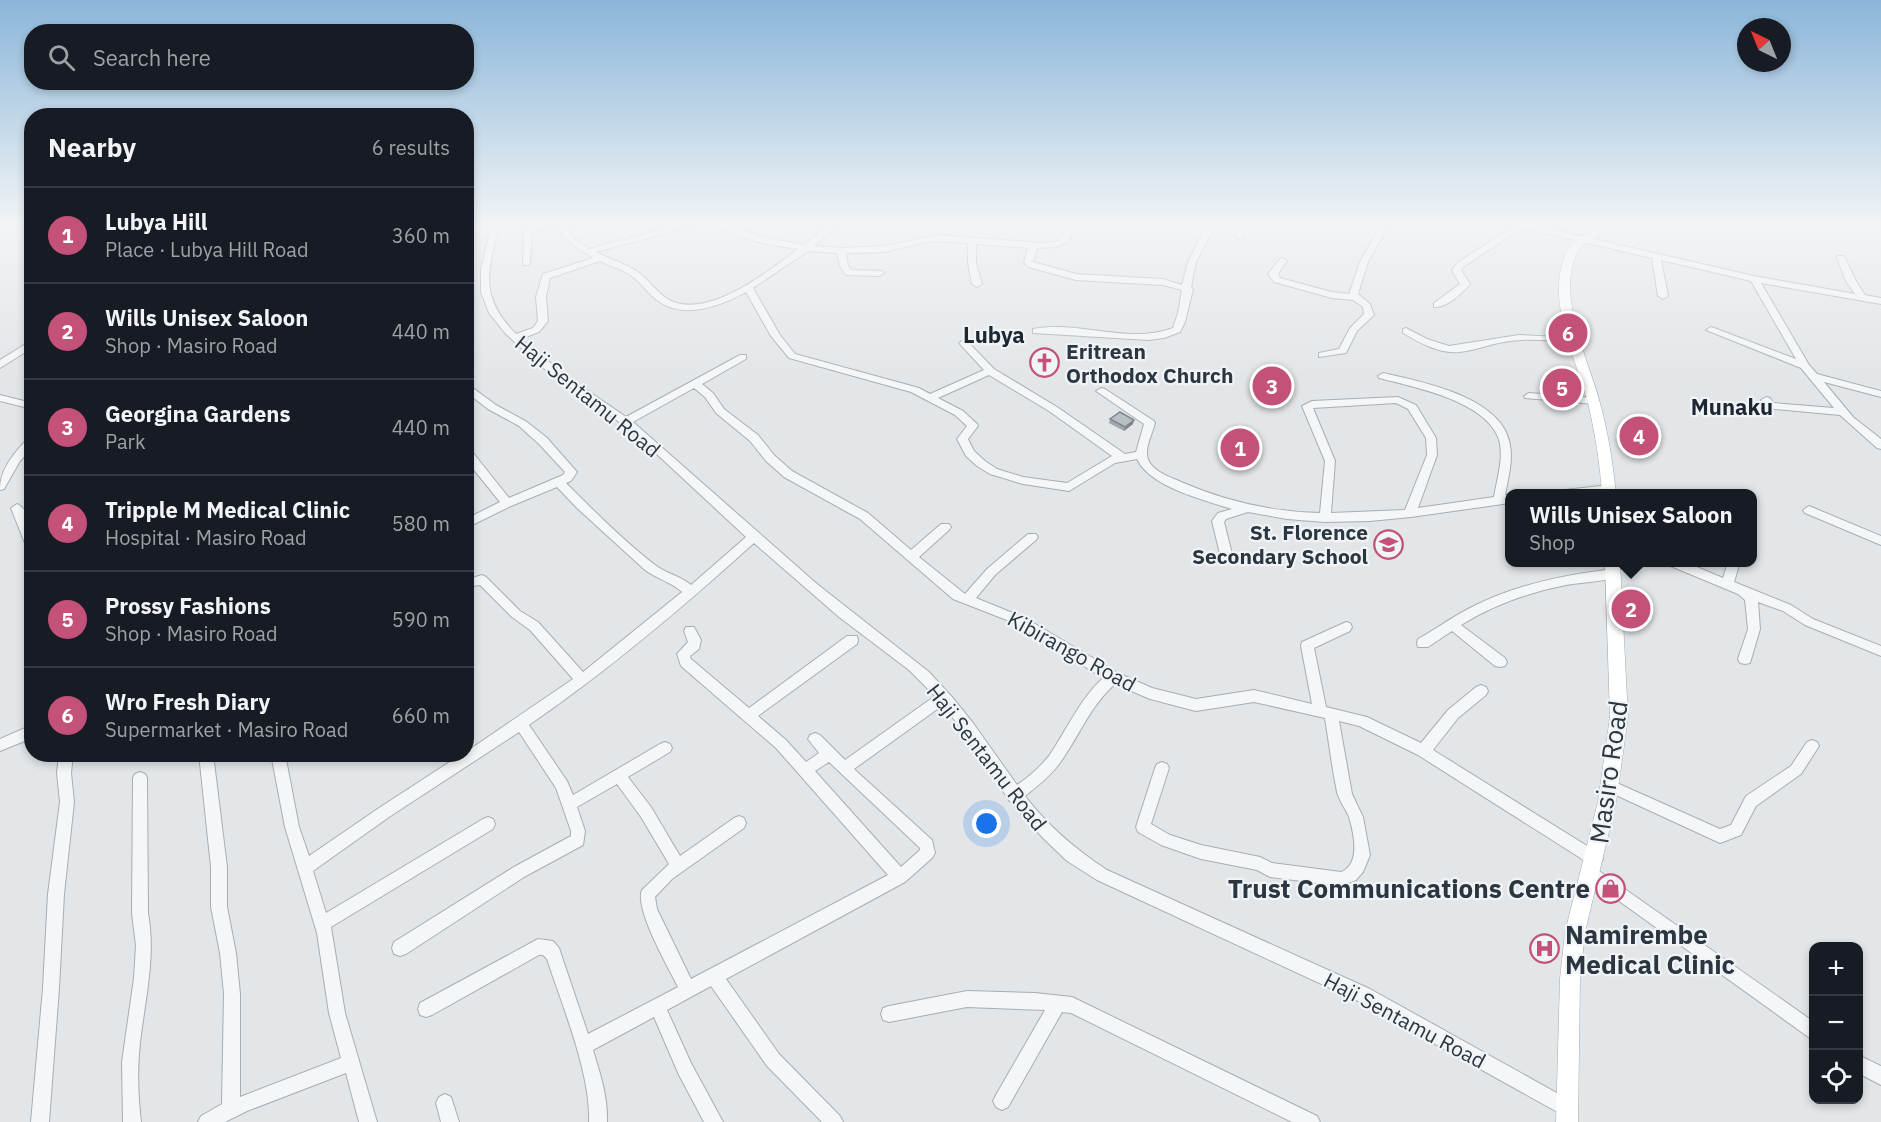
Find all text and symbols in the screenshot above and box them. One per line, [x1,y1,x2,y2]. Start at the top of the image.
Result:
north arrow [1737,18,1791,72]
search box [24,24,474,90]
icon: search [45,41,78,74]
text: Search here [93,43,211,72]
text: Nearby [48,130,136,164]
text: 6 results [372,134,450,161]
text: Lubya Hill [105,207,207,236]
text: 1 [62,222,74,249]
text: 360 m [392,222,450,249]
text: Place · Lubya Hill Road [105,236,309,263]
text: Wills Unisex Saloon [105,303,308,332]
pin: 6 [1548,310,1588,356]
text: 2 [62,318,74,345]
text: 440 m [392,318,450,345]
district label: Lubya [963,320,1025,349]
street label: Haji Sentamu Road [510,329,666,463]
text: Shop · Masiro Road [105,332,278,359]
place label: Eritrean Orthodox Church [1066,337,1233,389]
church icon: Eritrean Orthodox Church [1029,347,1061,379]
pin: 3 [1252,364,1292,408]
pin: 5 [1542,366,1582,410]
district label: Munaku [1691,392,1773,421]
text: Georgina Gardens [105,399,291,428]
text: 3 [62,414,74,441]
text: 440 m [392,414,450,441]
pin: 4 [1620,414,1658,458]
pin: 1 [1220,426,1260,470]
text: Park [105,428,145,455]
popup [1505,489,1757,567]
text: Tripple M Medical Clinic [105,495,350,524]
text: Wills Unisex Saloon [1529,500,1733,529]
text: 4 [62,510,74,537]
text: 580 m [392,510,450,537]
place label: St. Florence Secondary School [1192,518,1368,570]
text: Hospital · Masiro Road [105,524,307,551]
school or university icon: St. Florence Secondary School [1373,528,1405,560]
text: Shop [1529,529,1575,556]
pin: 2 [1612,586,1650,632]
text: Prossy Fashions [105,591,271,620]
street label: Kibirango Road [1003,604,1141,698]
text: 5 [62,606,74,633]
text: 590 m [392,606,450,633]
text: Shop · Masiro Road [105,620,278,647]
street label: Haji Sentamu Road [921,678,1053,836]
text: Wro Fresh Diary [105,687,270,716]
street label: Masiro Road [1581,698,1635,846]
text: 6 [62,702,74,729]
text: 660 m [392,702,450,729]
text: Supermarket · Masiro Road [105,716,348,743]
your location [972,809,1001,838]
place label: Trust Communications Centre [1228,871,1590,905]
shop icon: Trust Communications Centre [1595,872,1627,904]
place label: Namirembe Medical Clinic [1565,917,1735,981]
hospital icon: Namirembe Medical Clinic [1528,933,1560,965]
map controls [1809,942,1863,1104]
button: + [1809,942,1863,996]
street label: Haji Sentamu Road [1319,966,1491,1074]
button: − [1809,996,1863,1050]
button: locate [1809,1050,1863,1104]

